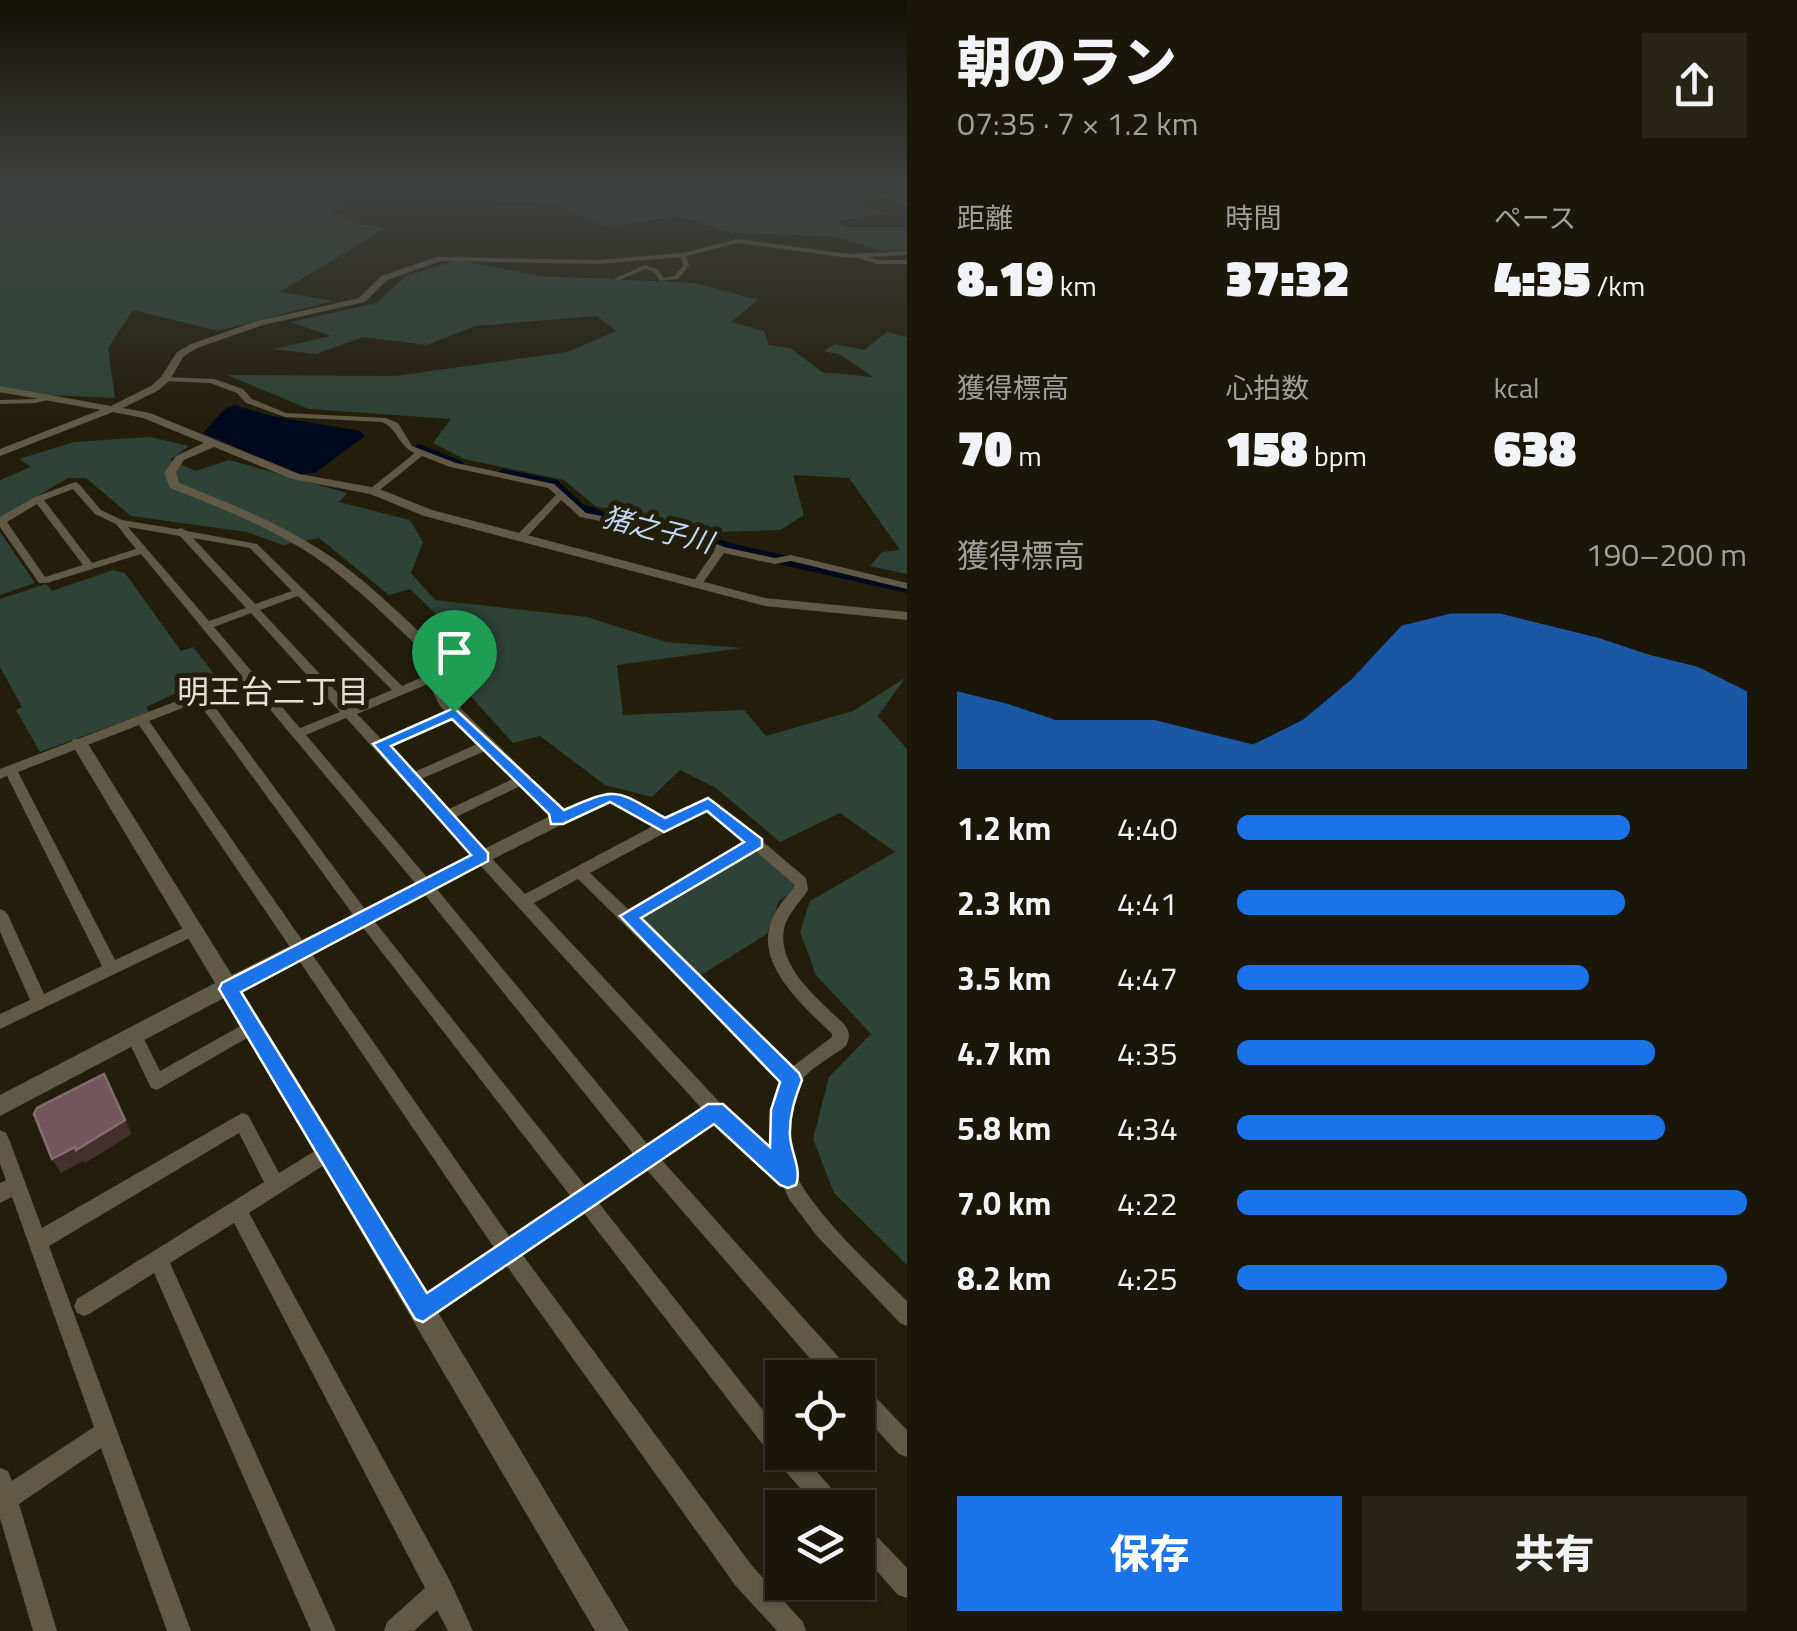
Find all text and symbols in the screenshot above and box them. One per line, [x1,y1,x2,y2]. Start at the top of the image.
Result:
text: 朝のラン [957,20,1177,103]
button: share [1642,33,1747,138]
text: 07:35 · 7 × 1.2 km [957,99,1198,147]
text: 距離 [957,196,1013,239]
text: 時間 [1225,196,1281,239]
text: ペース [1494,196,1576,239]
text: 8.19 [957,239,1054,315]
text: 37:32 [1225,239,1350,315]
text: 4:35 [1494,239,1591,315]
text: km [1054,264,1097,307]
text: /km [1591,264,1645,307]
text: 獲得標高 [957,366,1069,409]
text: 心拍数 [1225,366,1309,409]
text: kcal [1494,366,1539,409]
text: 70 [957,409,1012,485]
text: 158 [1225,409,1308,485]
text: 638 [1494,409,1576,485]
text: m [1012,434,1042,477]
text: bpm [1308,434,1367,477]
water label: 猪之子川 [598,495,720,564]
text: 190–200 m [1585,530,1747,578]
text: 獲得標高 [957,531,1085,579]
pin [412,610,497,713]
icon: arrive [427,625,482,680]
district label: 明王台二丁目 [177,667,369,715]
text: 1.2 km [957,804,1051,852]
text: 4:40 [1117,804,1178,852]
text: 2.3 km [957,879,1051,927]
text: 4:41 [1117,879,1178,927]
text: 3.5 km [957,954,1051,1002]
text: 4:47 [1117,954,1178,1002]
text: 4.7 km [957,1029,1051,1077]
text: 4:35 [1117,1029,1178,1077]
text: 5.8 km [957,1104,1051,1152]
text: 4:34 [1117,1104,1178,1152]
text: 7.0 km [957,1179,1051,1227]
text: 4:22 [1117,1179,1178,1227]
text: 8.2 km [957,1254,1051,1302]
text: 4:25 [1117,1254,1178,1302]
map controls [765,1360,875,1600]
button: locate [765,1360,875,1470]
button: layers [765,1490,875,1600]
button: 保存 [957,1496,1342,1611]
button: 共有 [1362,1496,1747,1611]

